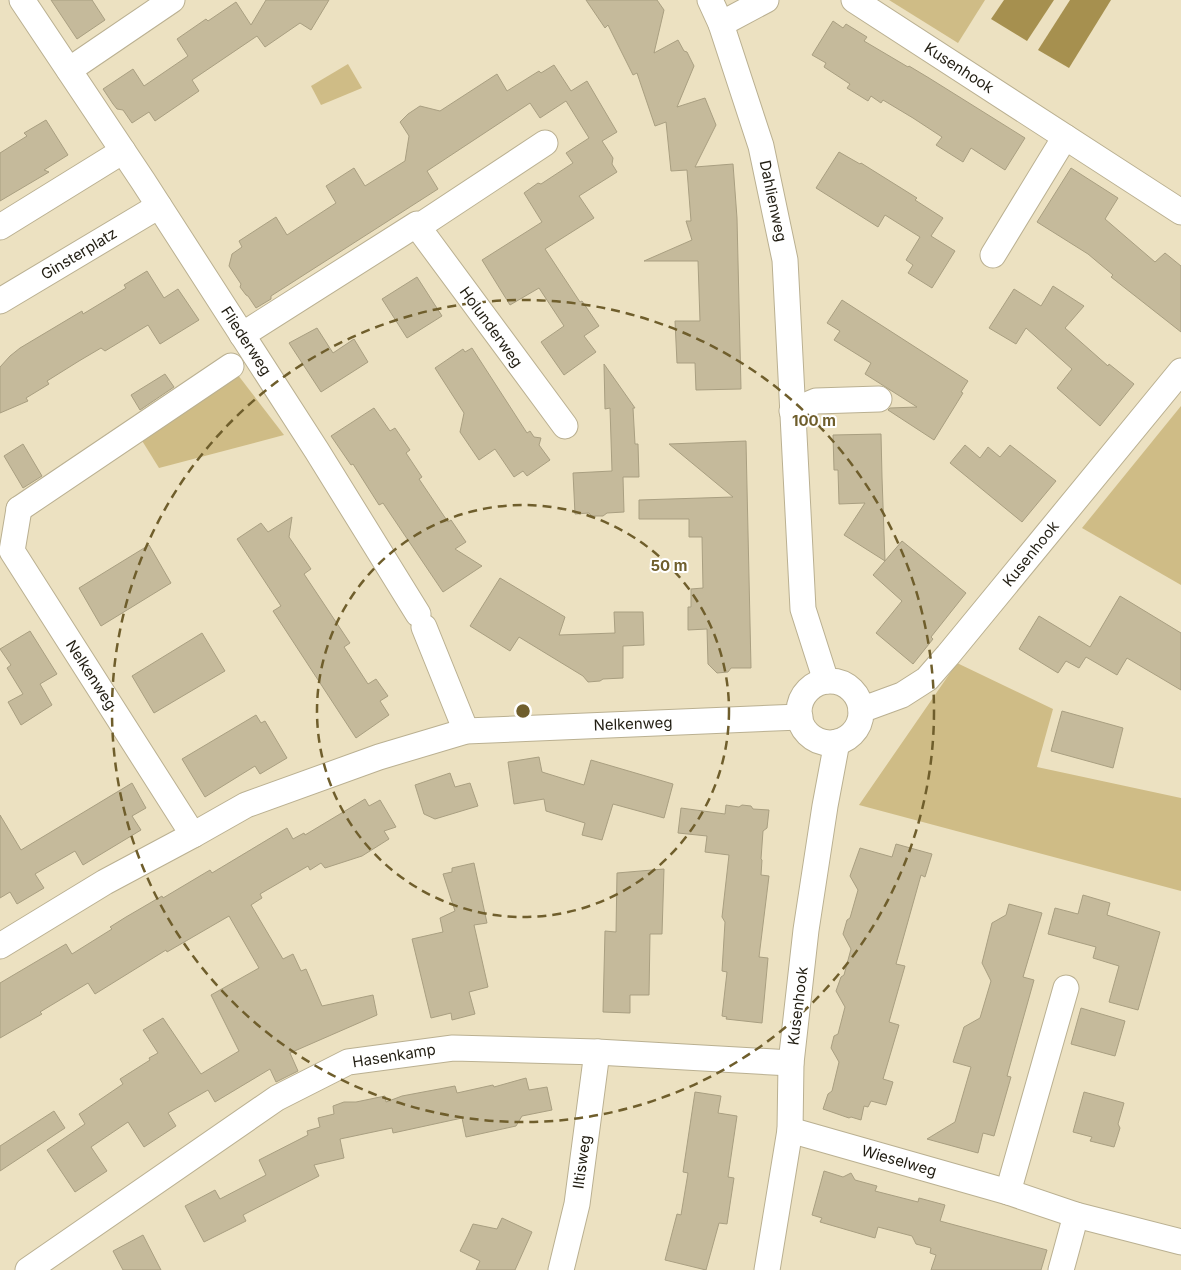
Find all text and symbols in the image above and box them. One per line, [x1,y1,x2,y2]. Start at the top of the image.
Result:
street label: Kusenhook [921,38,998,97]
street label: Dahlienweg [756,158,791,243]
street label: Ginsterplatz [37,223,120,284]
street label: Holunderweg [456,283,527,371]
street label: Fliederweg [217,303,276,379]
text: 100 m [792,411,836,430]
street label: Kusenhook [998,516,1063,590]
text: 50 m [651,556,687,575]
street label: Nelkenweg [62,636,121,713]
centre of rings [514,702,532,720]
street label: Nelkenweg [593,713,673,734]
street label: Kusenhook [783,965,812,1046]
street label: Hasenkamp [351,1040,437,1071]
street label: Iltisweg [568,1134,595,1190]
street label: Wieselweg [859,1141,939,1180]

